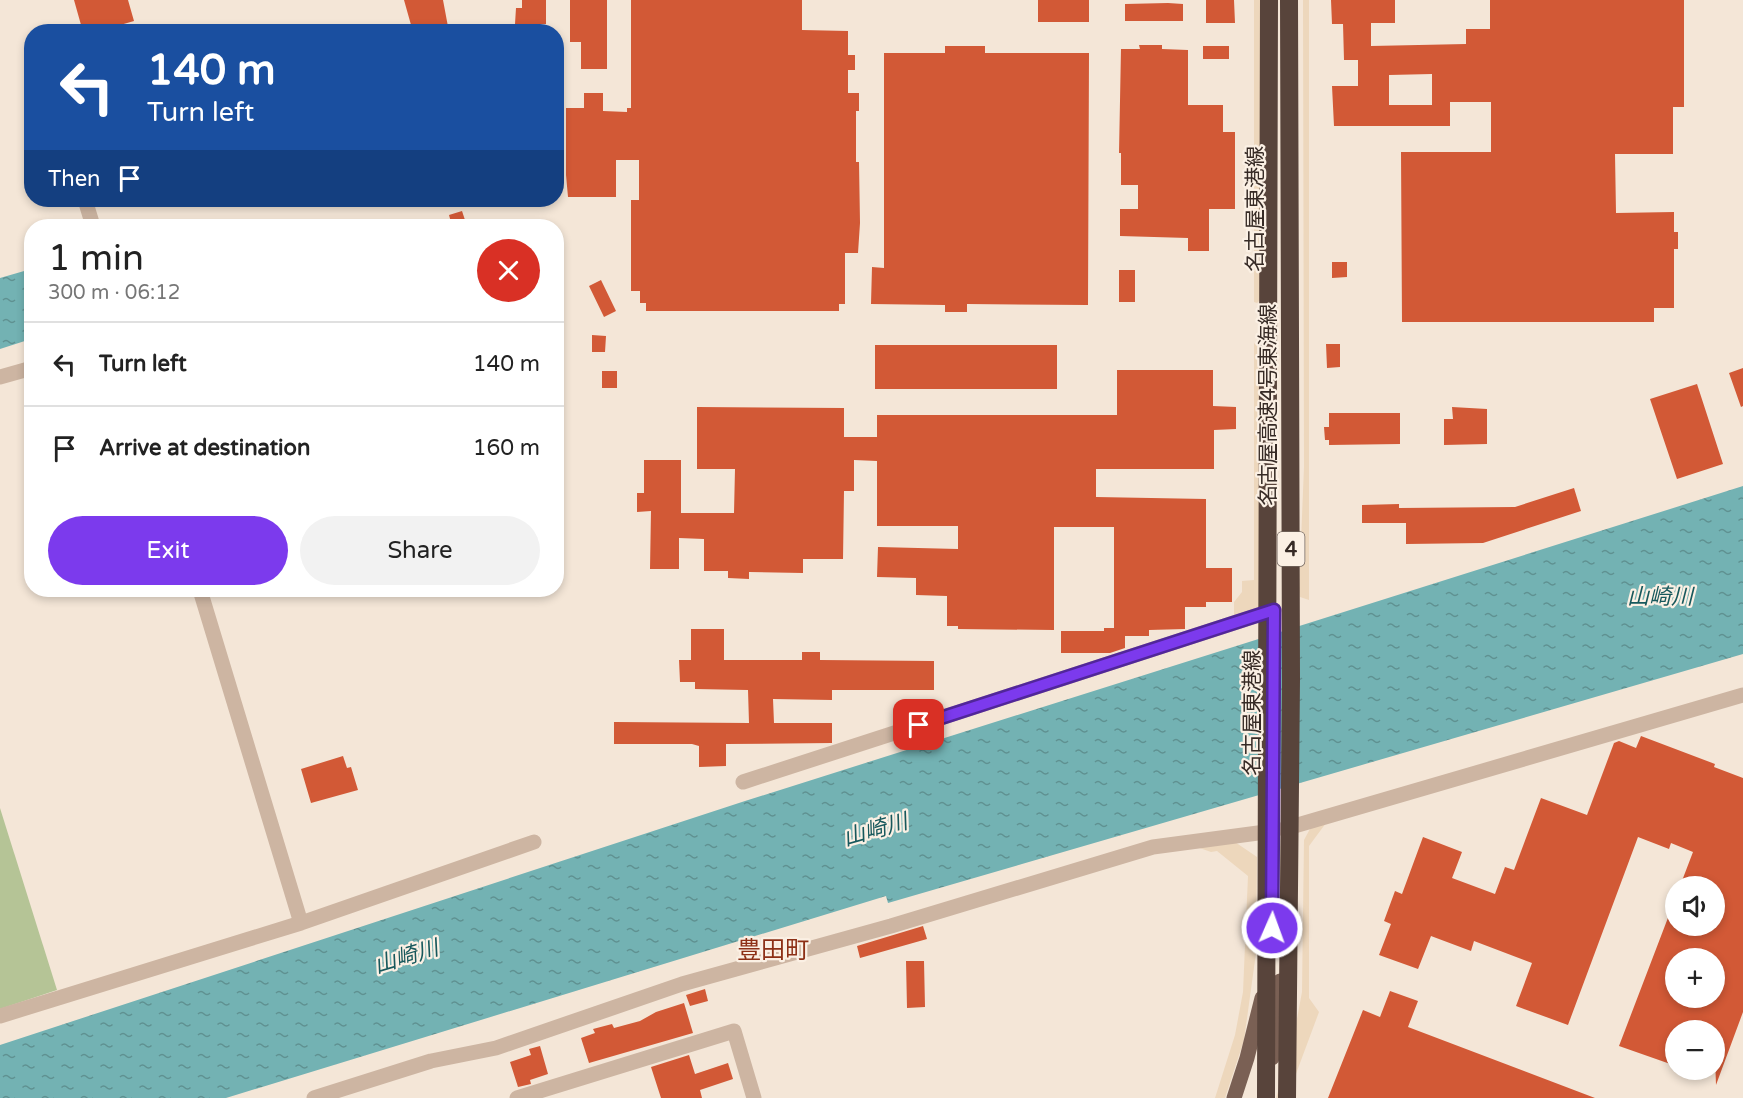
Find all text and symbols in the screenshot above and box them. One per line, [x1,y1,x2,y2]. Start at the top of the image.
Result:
text: 140 m [147,45,276,96]
icon: left [48,48,126,126]
text: Turn left [147,96,254,129]
street label: 名古屋東港線 [1243,146,1268,272]
icon: arrive [113,162,146,195]
text: Then [48,166,101,192]
text: 1 min [48,237,144,280]
button: close [477,239,540,302]
text: 300 m · 06:12 [48,281,180,305]
street label: 名古屋高速4号東海線 [1256,304,1281,506]
icon: left [48,348,81,381]
text: Turn left [99,351,187,377]
text: 140 m [473,351,540,377]
icon: arrive [48,432,81,465]
text: Arrive at destination [99,435,310,461]
text: 160 m [473,435,540,461]
button: Exit [48,516,288,585]
button: Share [300,516,540,585]
road number: 4 [1278,532,1304,566]
water label: 山崎川 [1627,584,1695,610]
street label: 名古屋東港線 [1240,650,1265,776]
pin [893,699,944,750]
icon: arrive [902,708,935,741]
water label: 山崎川 [840,808,912,852]
map controls [1665,876,1725,1080]
button: sound [1665,876,1725,936]
position arrow [1240,896,1304,960]
water label: 山崎川 [371,934,444,979]
district label: 豊田町 [737,936,809,965]
button: + [1665,948,1725,1008]
button: − [1665,1020,1725,1080]

